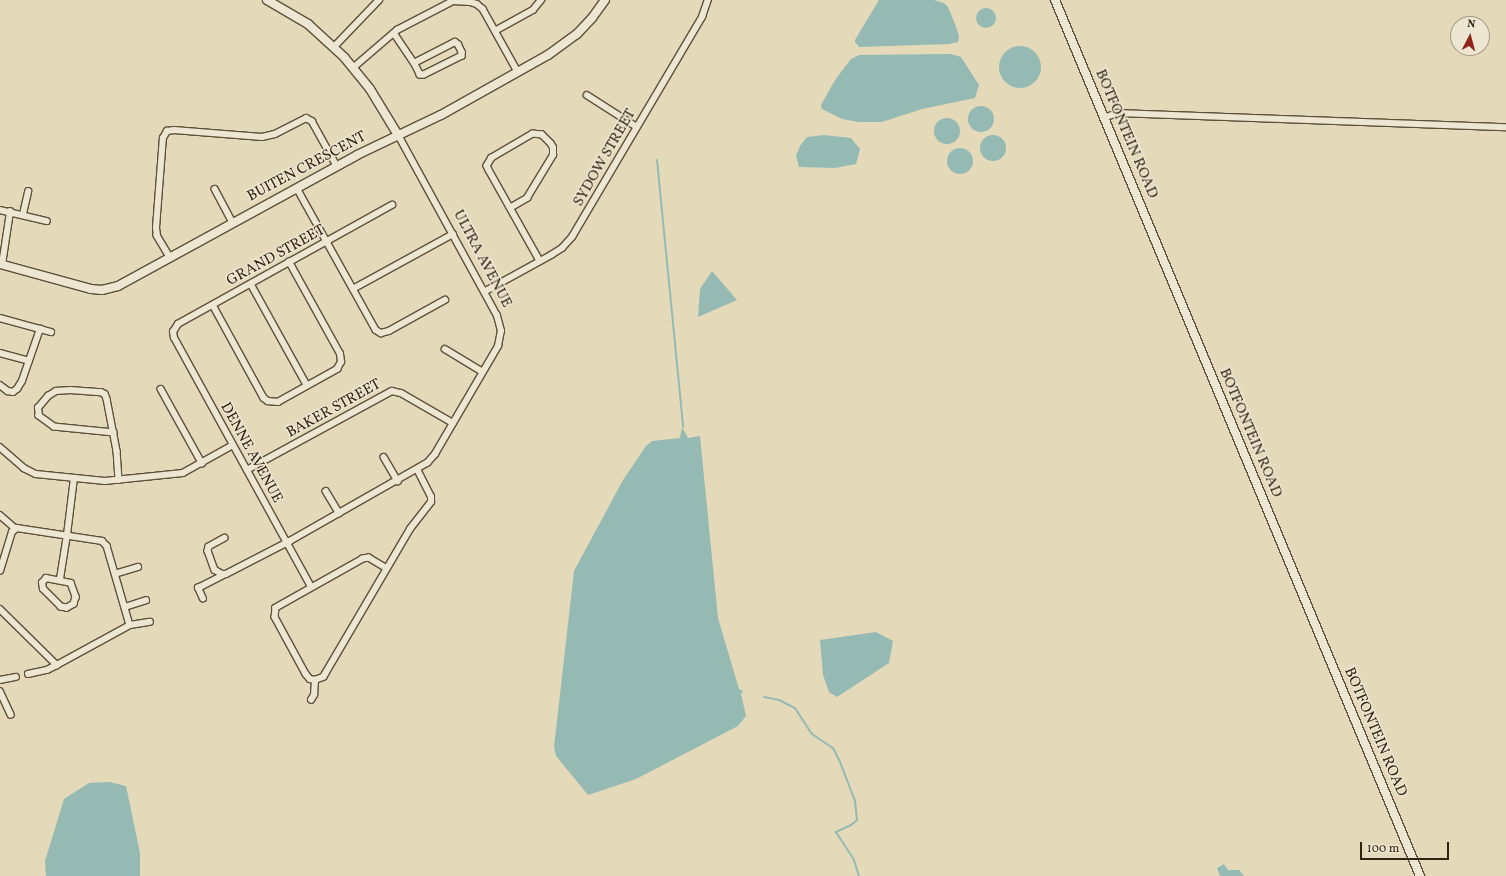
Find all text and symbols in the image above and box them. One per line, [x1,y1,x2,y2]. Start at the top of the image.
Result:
north arrow [1450,16,1490,56]
text: N [1466,17,1476,32]
street label: BOTFONTEIN ROAD [1091,67,1161,201]
street label: SYDOW STREET [570,106,640,210]
street label: BUITEN CRESCENT [245,128,369,206]
street label: ULTRA AVENUE [449,207,515,311]
street label: GRAND STREET [224,222,328,290]
street label: BOTFONTEIN ROAD [1215,366,1285,500]
street label: BAKER STREET [284,376,384,442]
street label: DENNE AVENUE [216,400,286,506]
street label: BOTFONTEIN ROAD [1340,665,1410,799]
scale bar [1362,834,1451,860]
text: 100 m [1367,841,1399,857]

